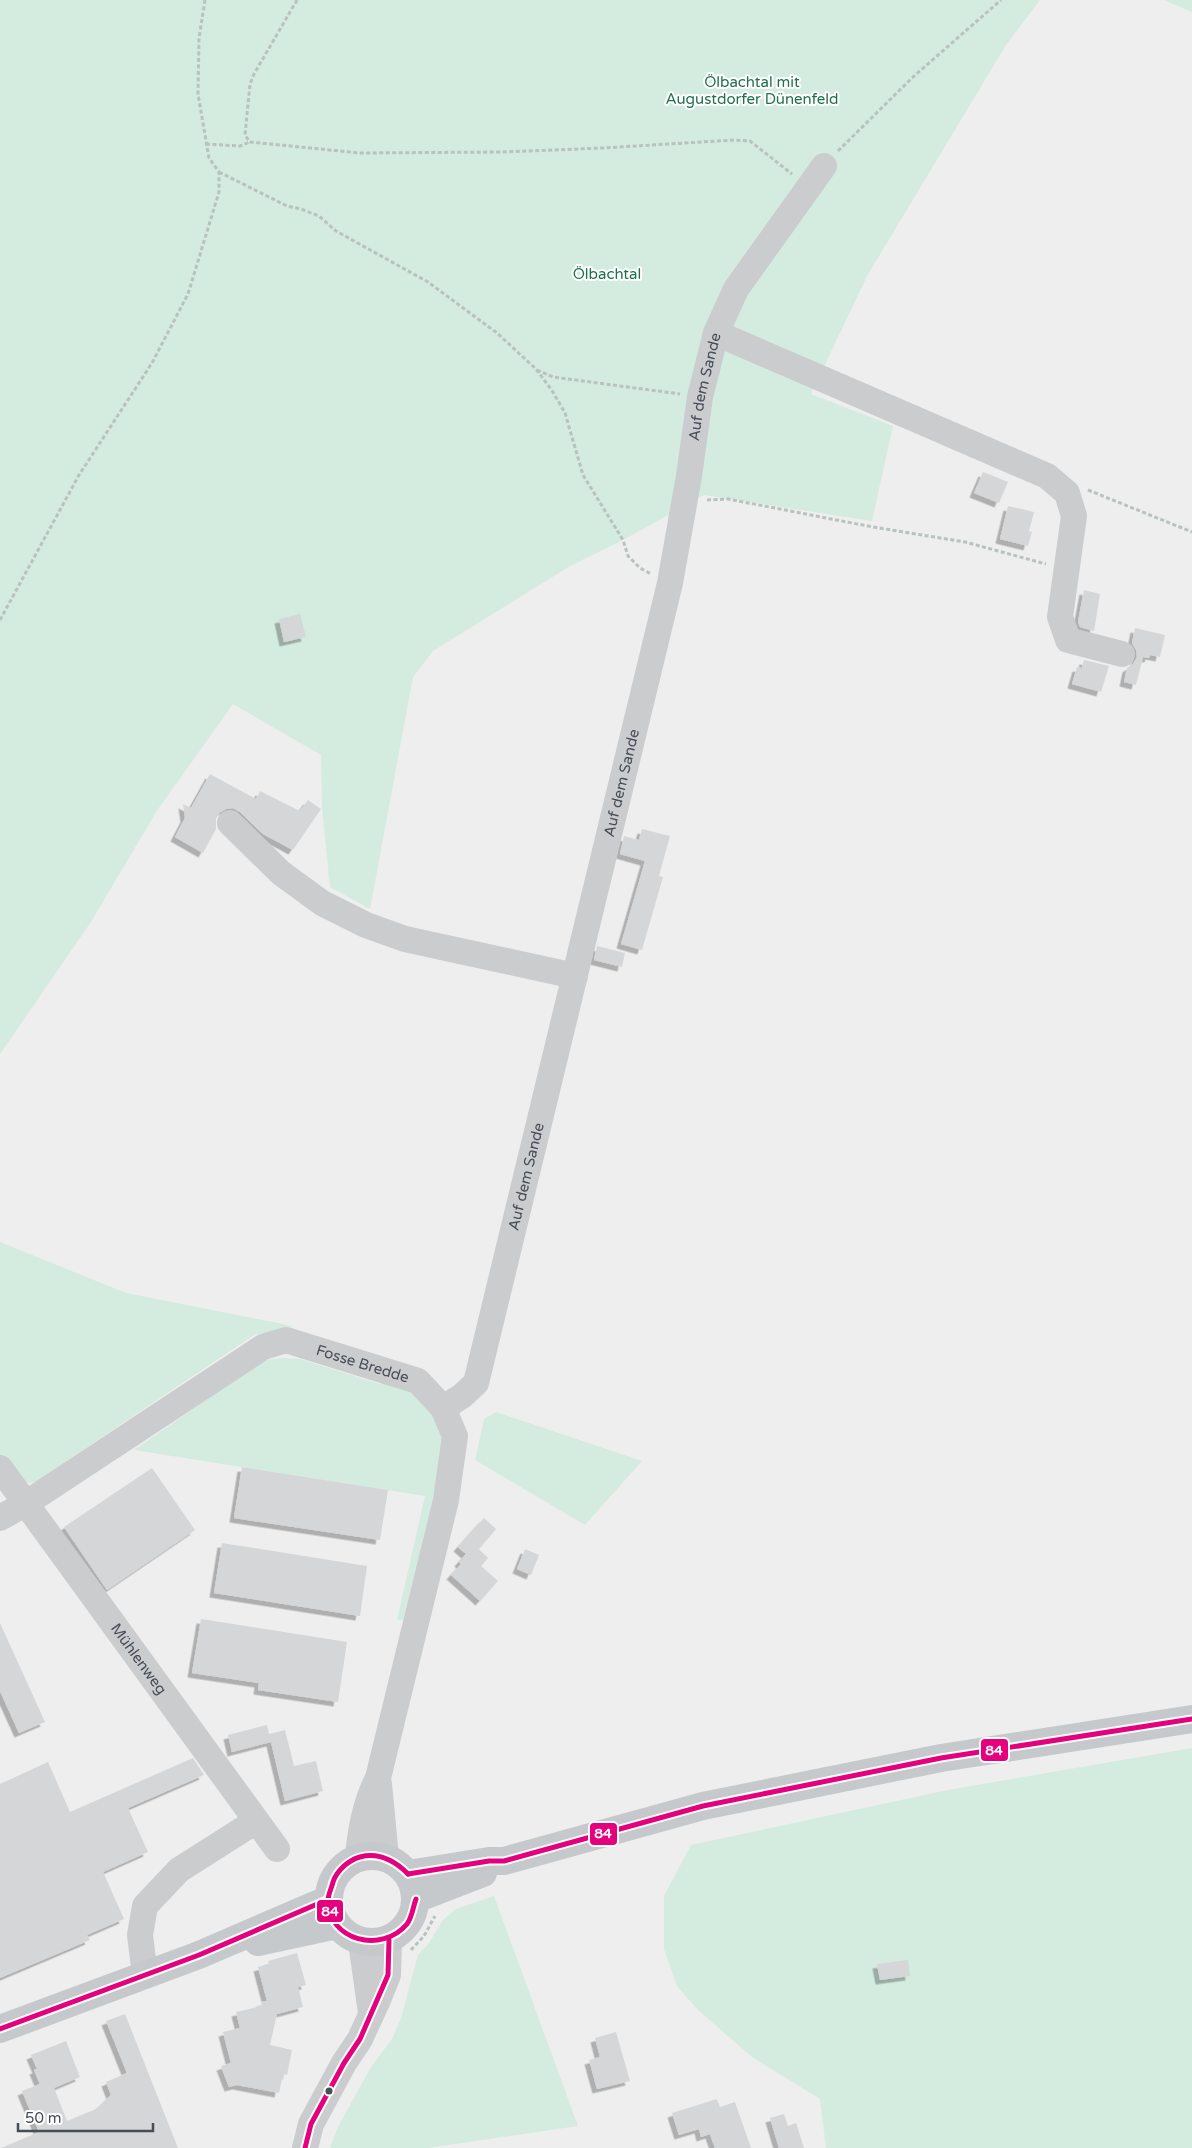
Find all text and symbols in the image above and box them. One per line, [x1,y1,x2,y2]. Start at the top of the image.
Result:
park label: Ölbachtal mit Augustdorfer Dünenfeld [665,73,839,108]
park label: Ölbachtal [573,265,641,283]
street label: Auf dem Sande [685,331,725,442]
street label: Auf dem Sande [600,727,643,839]
street label: Auf dem Sande [504,1121,548,1232]
street label: Fosse Bredde [314,1341,411,1387]
street label: Mühlenweg [107,1620,171,1698]
line badge: 84 [980,1738,1009,1762]
text: 84 [985,1742,1003,1759]
line badge: 84 [589,1822,618,1846]
text: 84 [594,1825,612,1842]
line badge: 84 [316,1899,344,1923]
text: 84 [321,1903,339,1920]
unlabelled marker [324,2086,334,2096]
scale bar [18,2100,152,2132]
text: 50 m [25,2109,62,2127]

